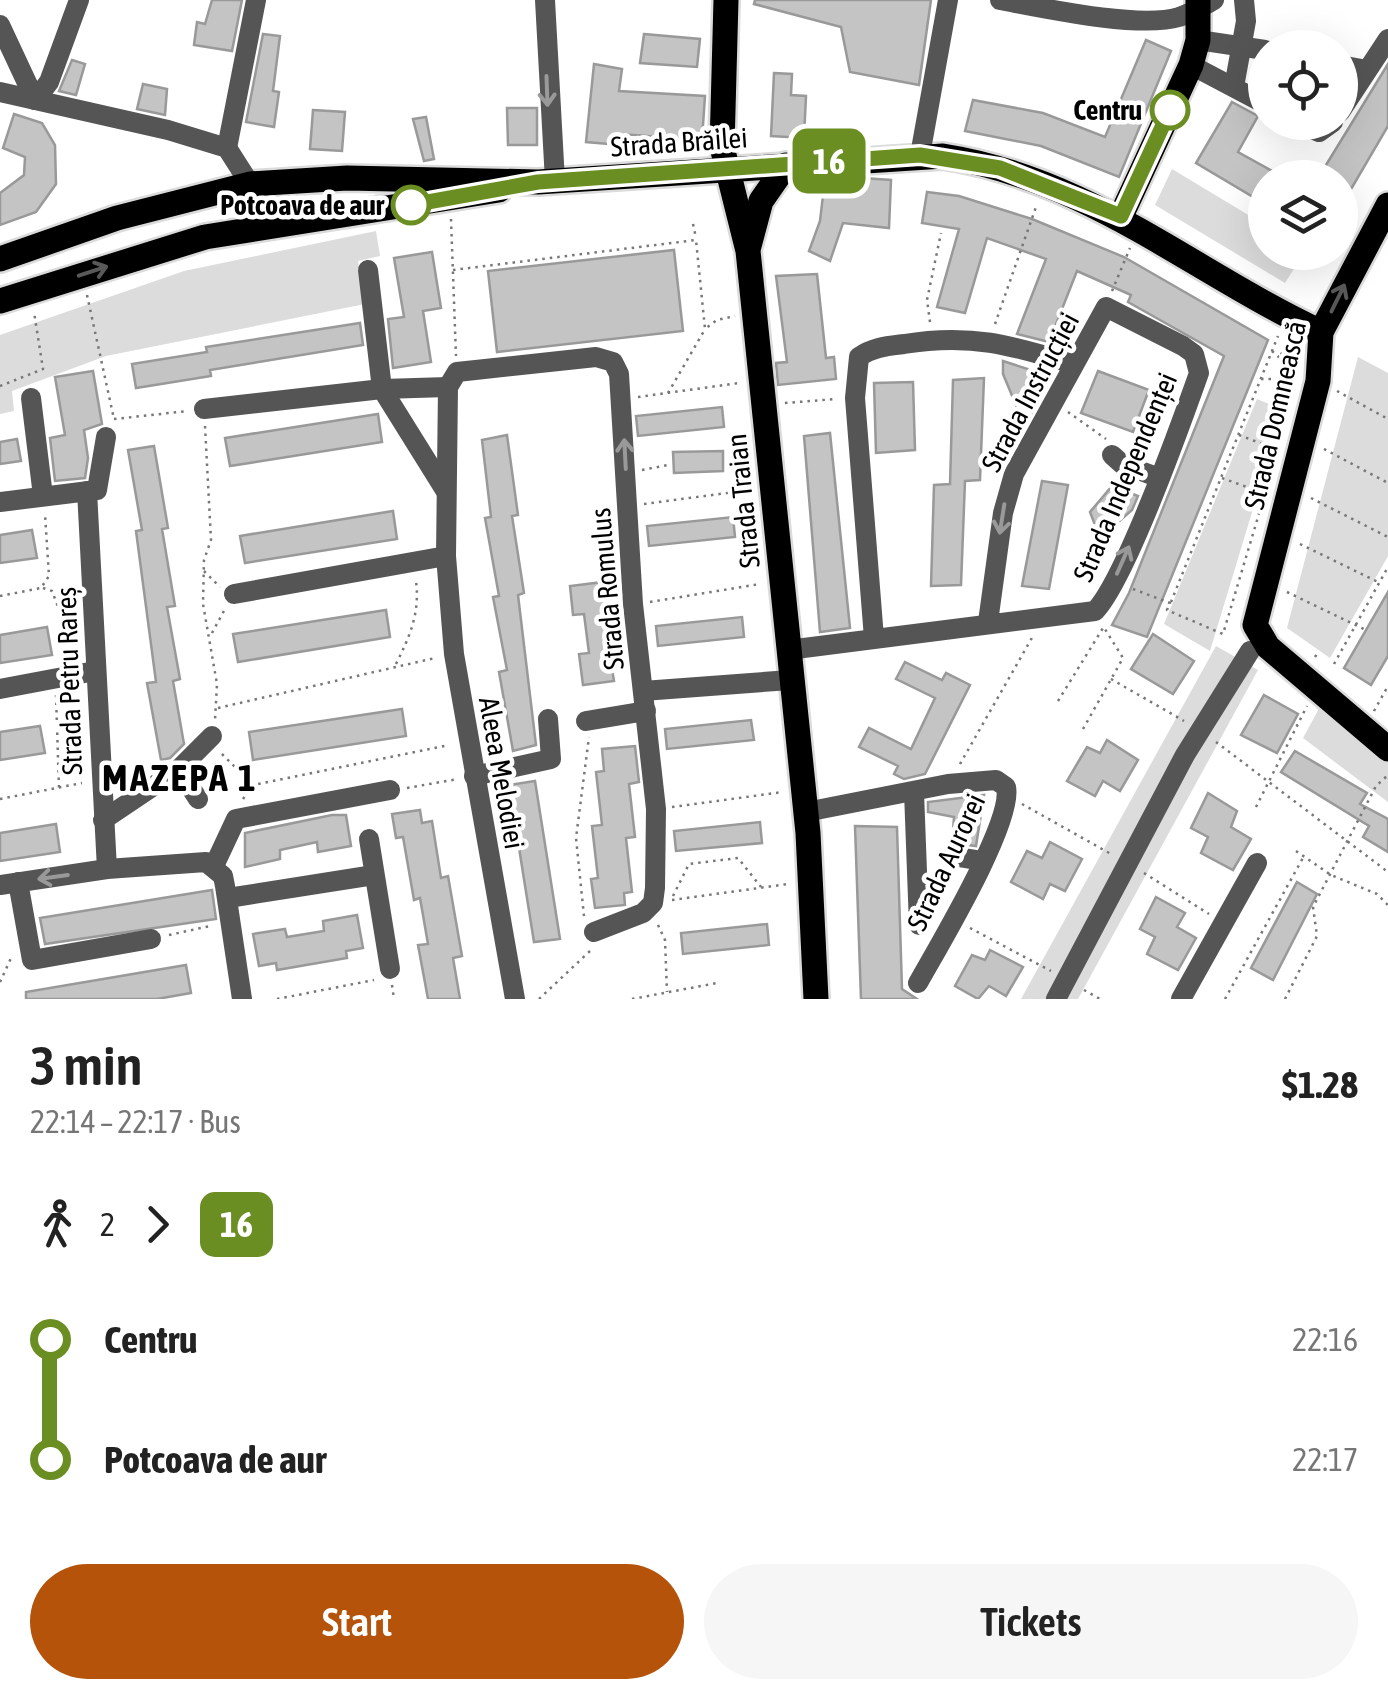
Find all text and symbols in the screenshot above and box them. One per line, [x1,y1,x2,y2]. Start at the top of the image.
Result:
map controls [1248,30,1358,270]
button: locate [1248,30,1358,140]
one-way arrow [538,74,557,106]
marker: Centru [1151,91,1189,129]
place label: Centru [1073,94,1142,126]
street label: Strada Brăilei [609,121,749,163]
line badge: 16 [784,128,874,194]
text: 16 [813,141,845,181]
button: layers [1248,160,1358,270]
marker: Potcoava de aur [392,186,430,224]
place label: Potcoava de aur [220,189,385,221]
one-way arrow [76,260,108,278]
one-way arrow [1329,283,1348,313]
street label: Strada Instrucției [975,307,1085,477]
street label: Strada Domnească [1238,318,1312,512]
street label: Strada Independenței [1067,368,1183,586]
street label: Strada Traian [720,432,766,570]
one-way arrow [615,439,634,471]
one-way arrow [993,502,1011,534]
street label: Strada Romulus [584,507,630,671]
one-way arrow [1115,545,1133,576]
street label: Strada Petru Rareș [50,586,88,776]
street label: Aleea Melodiei [473,695,531,851]
district label: MAZEPA 1 [102,756,258,799]
street label: Strada Aurorei [900,789,992,935]
one-way arrow [38,868,70,887]
text: 3 min [30,1034,142,1097]
text: $1.28 [1282,1063,1358,1106]
text: 22:14 – 22:17 · Bus [30,1103,241,1140]
icon: walk [30,1197,85,1252]
icon: forward [130,1197,185,1252]
text: 16 [220,1204,253,1244]
text: 2 [100,1206,115,1243]
text: Centru [104,1318,197,1361]
text: 22:16 [1292,1321,1358,1358]
text: Potcoava de aur [104,1438,326,1481]
text: 22:17 [1292,1441,1358,1478]
button: Start [30,1564,684,1679]
button: Tickets [704,1564,1358,1679]

